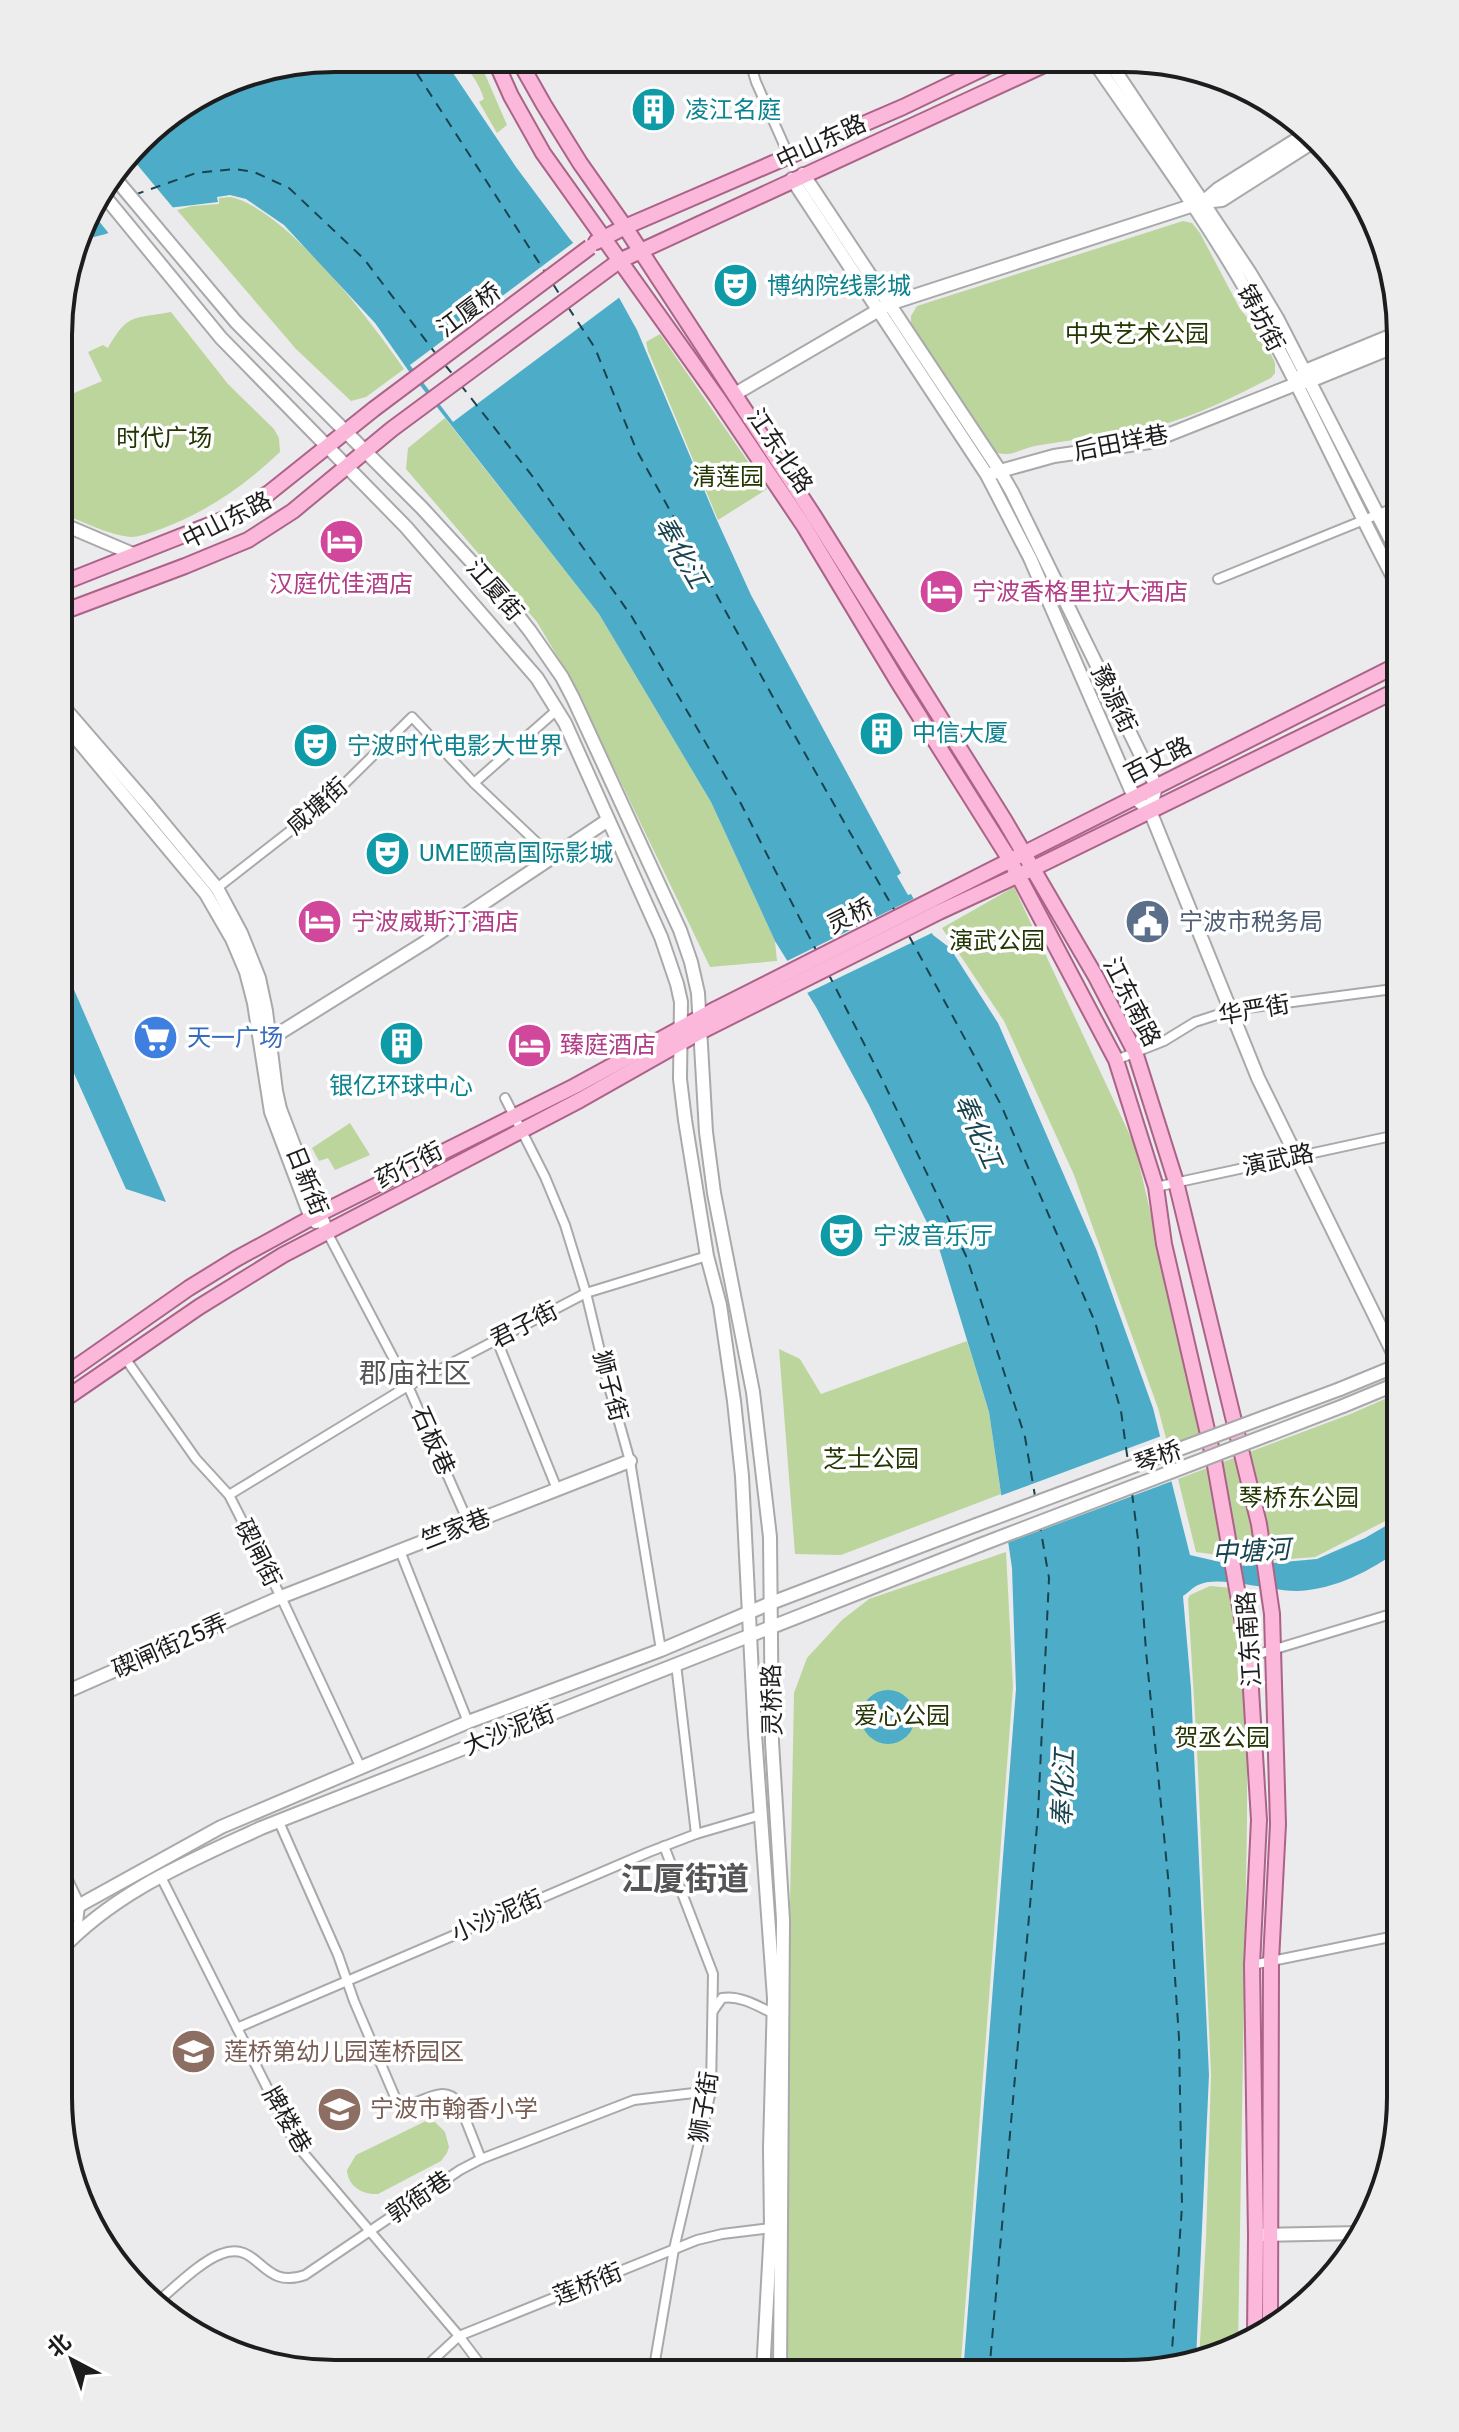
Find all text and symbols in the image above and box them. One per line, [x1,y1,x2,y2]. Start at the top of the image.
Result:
building icon: 凌江名庭 [630,86,678,134]
place label: 凌江名庭 [685,96,781,124]
street label: 中山东路 [772,109,870,175]
theatre icon: 博纳院线影城 [712,262,760,310]
place label: 博纳院线影城 [767,272,911,300]
street label: 江厦桥 [432,277,506,343]
street label: 铸坊街 [1232,280,1290,356]
park label: 中央艺术公园 [1065,320,1209,348]
street label: 江东北路 [742,403,818,499]
street label: 后田垟巷 [1071,420,1171,466]
park label: 时代广场 [116,424,212,452]
park label: 清莲园 [692,463,764,491]
street label: 中山东路 [178,486,276,554]
water label: 奉化江 [649,511,715,596]
hotel icon: 汉庭优佳酒店 [317,518,365,566]
street label: 江厦街 [461,554,529,626]
hotel icon: 宁波香格里拉大酒店 [917,568,965,616]
place label: 汉庭优佳酒店 [269,570,413,598]
place label: 宁波香格里拉大酒店 [972,578,1188,606]
street label: 豫源街 [1086,661,1142,737]
building icon: 中信大厦 [857,709,905,757]
place label: 中信大厦 [912,719,1008,747]
theatre icon: 宁波时代电影大世界 [292,722,340,770]
street label: 百丈路 [1120,731,1196,789]
place label: 宁波时代电影大世界 [347,732,563,760]
street label: 咸塘街 [281,772,353,840]
theatre icon: UME颐高国际影城 [364,829,412,877]
place label: UME颐高国际影城 [419,839,613,867]
street label: 灵桥 [822,893,878,939]
hotel icon: 宁波威斯汀酒店 [296,898,344,946]
public building icon: 宁波市税务局 [1124,898,1172,946]
place label: 宁波威斯汀酒店 [351,908,519,936]
place label: 宁波市税务局 [1179,908,1323,936]
park label: 演武公园 [949,927,1045,955]
street label: 江东南路 [1098,953,1166,1051]
street label: 华严街 [1216,990,1292,1030]
supermarket icon: 天一广场 [132,1014,180,1062]
building icon: 银亿环球中心 [377,1020,425,1068]
hotel icon: 臻庭酒店 [505,1021,553,1069]
place label: 天一广场 [187,1024,283,1052]
place label: 臻庭酒店 [560,1031,656,1059]
place label: 银亿环球中心 [329,1072,473,1100]
water label: 奉化江 [948,1089,1009,1175]
street label: 药行街 [371,1136,447,1194]
street label: 演武路 [1240,1139,1316,1181]
street label: 日新街 [281,1142,333,1220]
theatre icon: 宁波音乐厅 [818,1212,866,1260]
place label: 宁波音乐厅 [873,1222,993,1250]
street label: 君子街 [486,1296,562,1354]
street label: 狮子街 [587,1348,633,1424]
district label: 郡庙社区 [359,1357,471,1390]
street label: 石板巷 [406,1402,460,1480]
street label: 琴桥 [1131,1436,1185,1478]
park label: 芝士公园 [823,1445,919,1473]
park label: 琴桥东公园 [1239,1484,1359,1512]
street label: 竺家巷 [417,1503,495,1555]
street label: 碶闸街 [229,1515,287,1591]
water label: 中塘河 [1211,1534,1296,1568]
street label: 江东南路 [1232,1590,1266,1688]
street label: 碶闸街25弄 [108,1608,232,1684]
street label: 灵桥路 [757,1664,787,1736]
street label: 大沙泥街 [459,1699,559,1761]
park label: 爱心公园 [854,1702,950,1730]
park label: 贺丞公园 [1174,1724,1270,1752]
water label: 奉化江 [1047,1746,1079,1828]
district label: 江厦街道 [621,1860,749,1898]
street label: 小沙泥街 [447,1884,547,1948]
school or university icon: 莲桥第幼儿园莲桥园区 [169,2028,217,2076]
place label: 莲桥第幼儿园莲桥园区 [224,2038,464,2066]
street label: 狮子街 [685,2069,723,2145]
street label: 牌楼巷 [257,2082,317,2158]
school or university icon: 宁波市翰香小学 [315,2085,363,2133]
place label: 宁波市翰香小学 [370,2095,538,2123]
street label: 郭衙巷 [381,2165,457,2229]
street label: 莲桥街 [549,2258,627,2310]
north arrow [32,2320,112,2400]
text: 北 [43,2329,76,2362]

